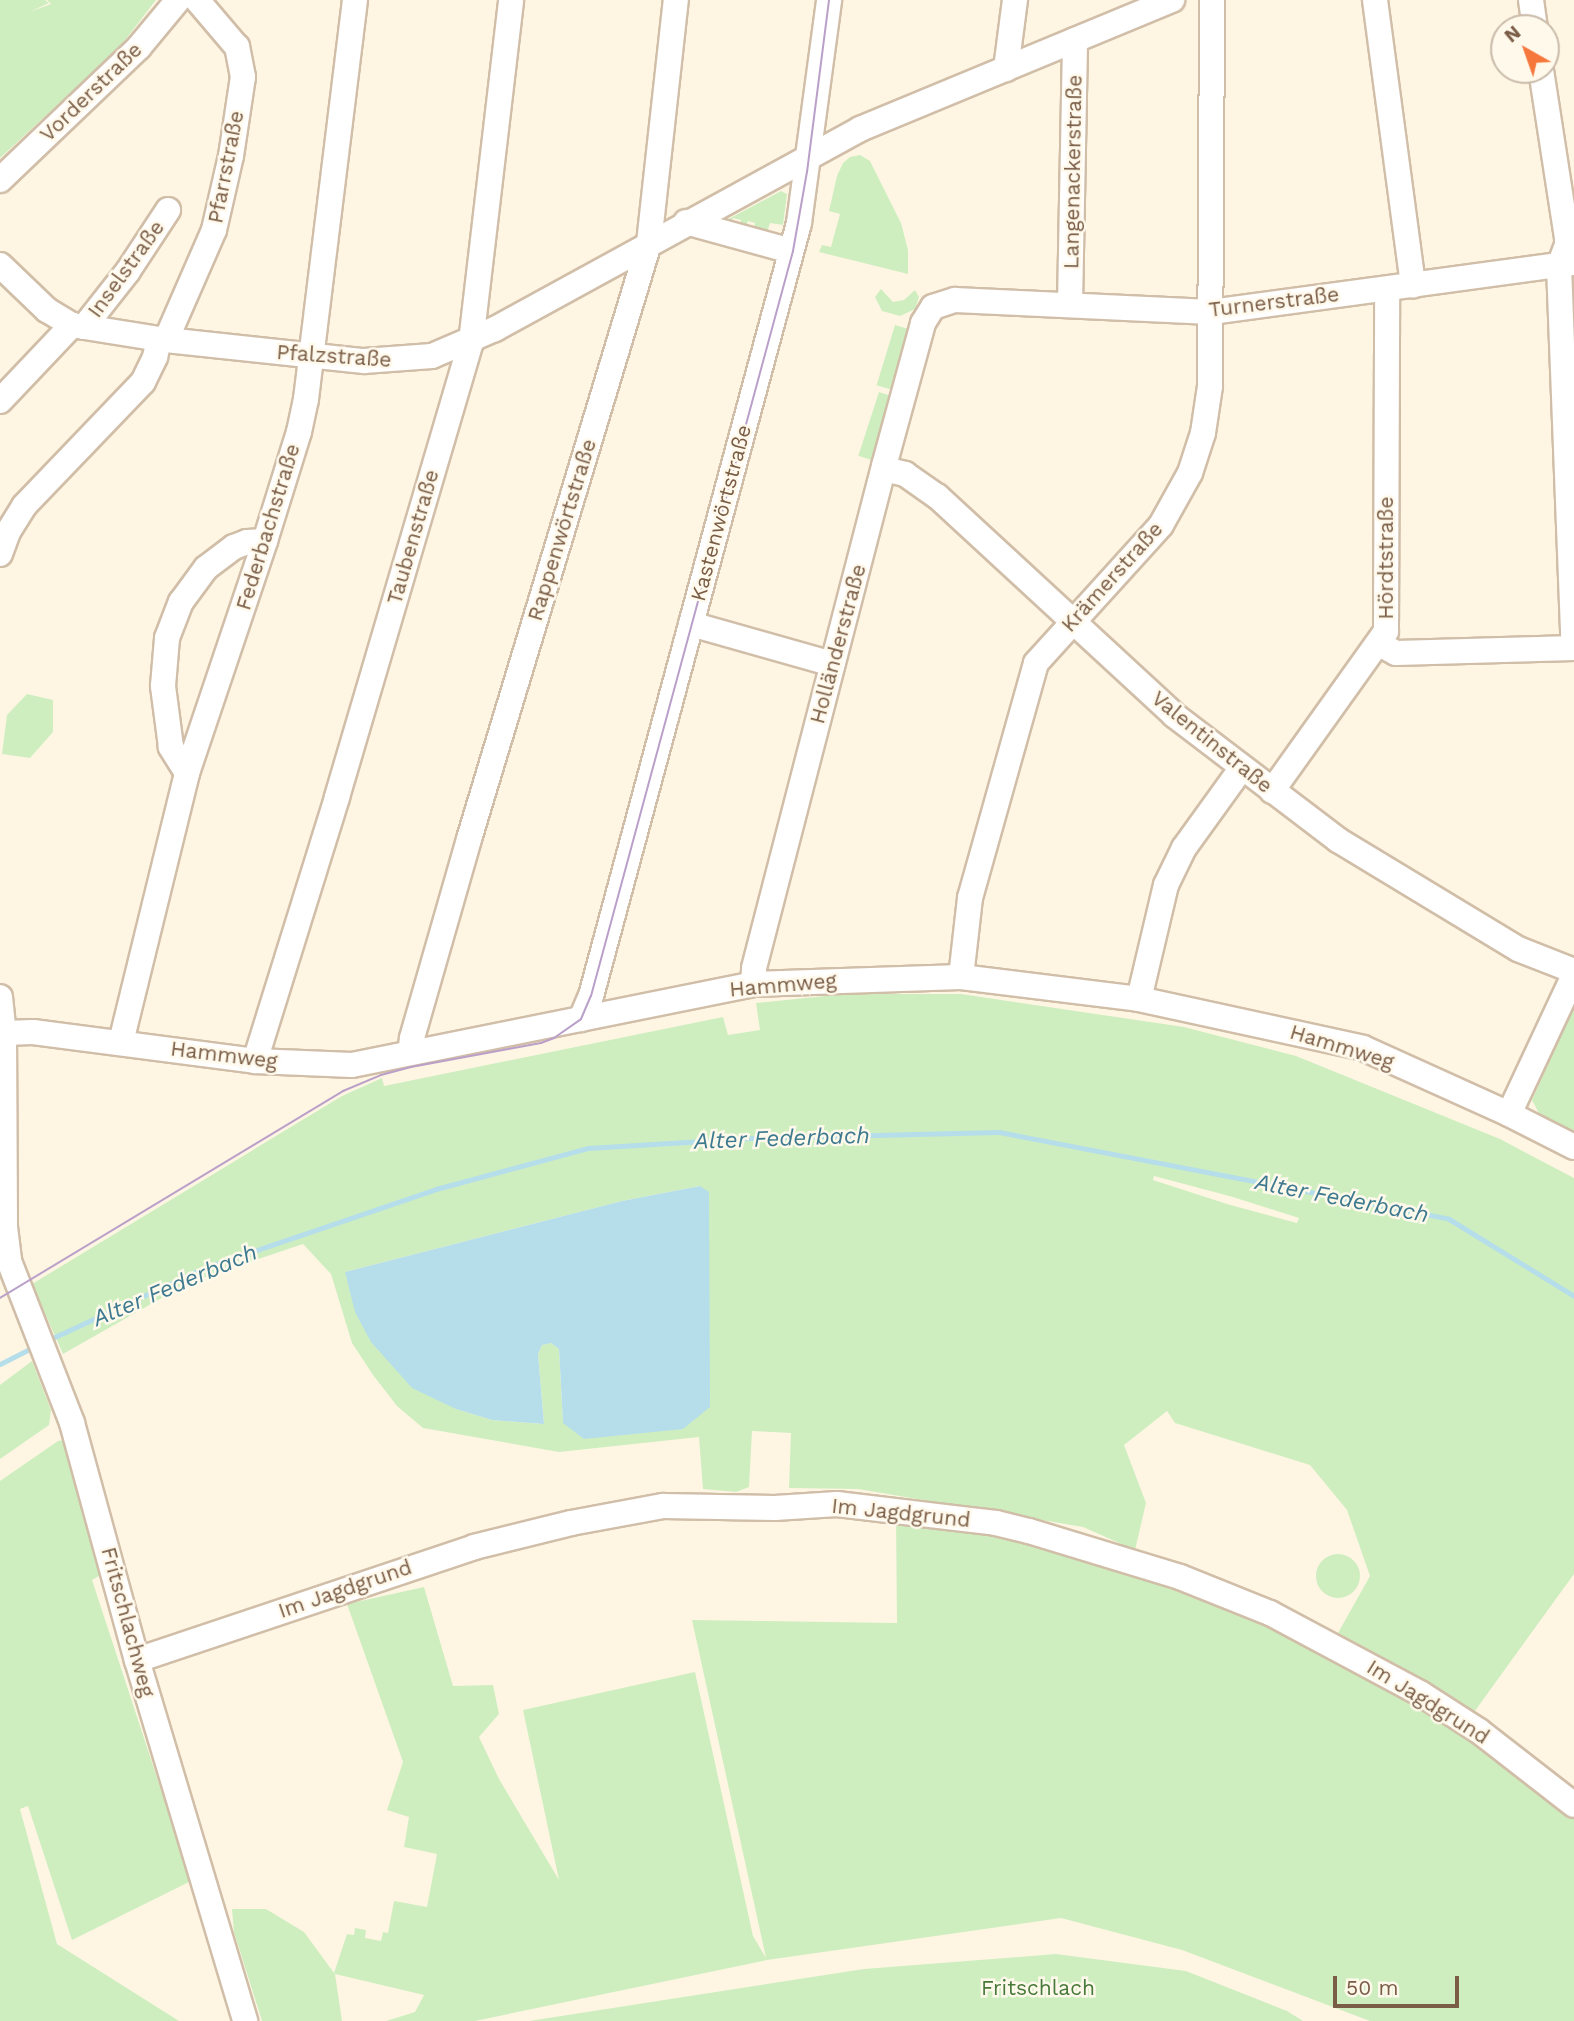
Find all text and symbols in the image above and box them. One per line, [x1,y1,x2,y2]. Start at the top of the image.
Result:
north arrow [1490,14,1560,84]
text: N [1500,21,1525,47]
street label: Vorderstraße [35,37,147,147]
street label: Langenackerstraße [1059,75,1087,269]
street label: Pfarrstraße [203,109,249,225]
street label: Inselstraße [82,216,170,322]
street label: Turnerstraße [1207,282,1341,322]
street label: Pfalzstraße [276,339,392,373]
street label: Kastenwörtstraße [685,422,757,604]
street label: Rappenwörtstraße [522,436,602,624]
street label: Federbachstraße [231,441,305,613]
street label: Taubenstraße [382,467,444,607]
street label: Hördtstraße [1373,496,1399,620]
street label: Krämerstraße [1056,517,1168,637]
street label: Holländerstraße [805,561,871,727]
street label: Valentinstraße [1147,686,1277,798]
street label: Hammweg [728,968,838,1002]
street label: Hammweg [1287,1019,1397,1075]
street label: Hammweg [169,1036,279,1074]
water label: Alter Federbach [693,1122,871,1156]
water label: Alter Federbach [1253,1169,1431,1229]
water label: Alter Federbach [88,1239,262,1333]
street label: Im Jagdgrund [830,1493,972,1533]
street label: Fritschlachweg [96,1544,160,1700]
street label: Im Jagdgrund [275,1554,415,1624]
street label: Im Jagdgrund [1362,1654,1494,1750]
scale bar [1336,1962,1462,2006]
park label: Fritschlach [981,1975,1095,2001]
text: 50 m [1346,1975,1398,2000]

